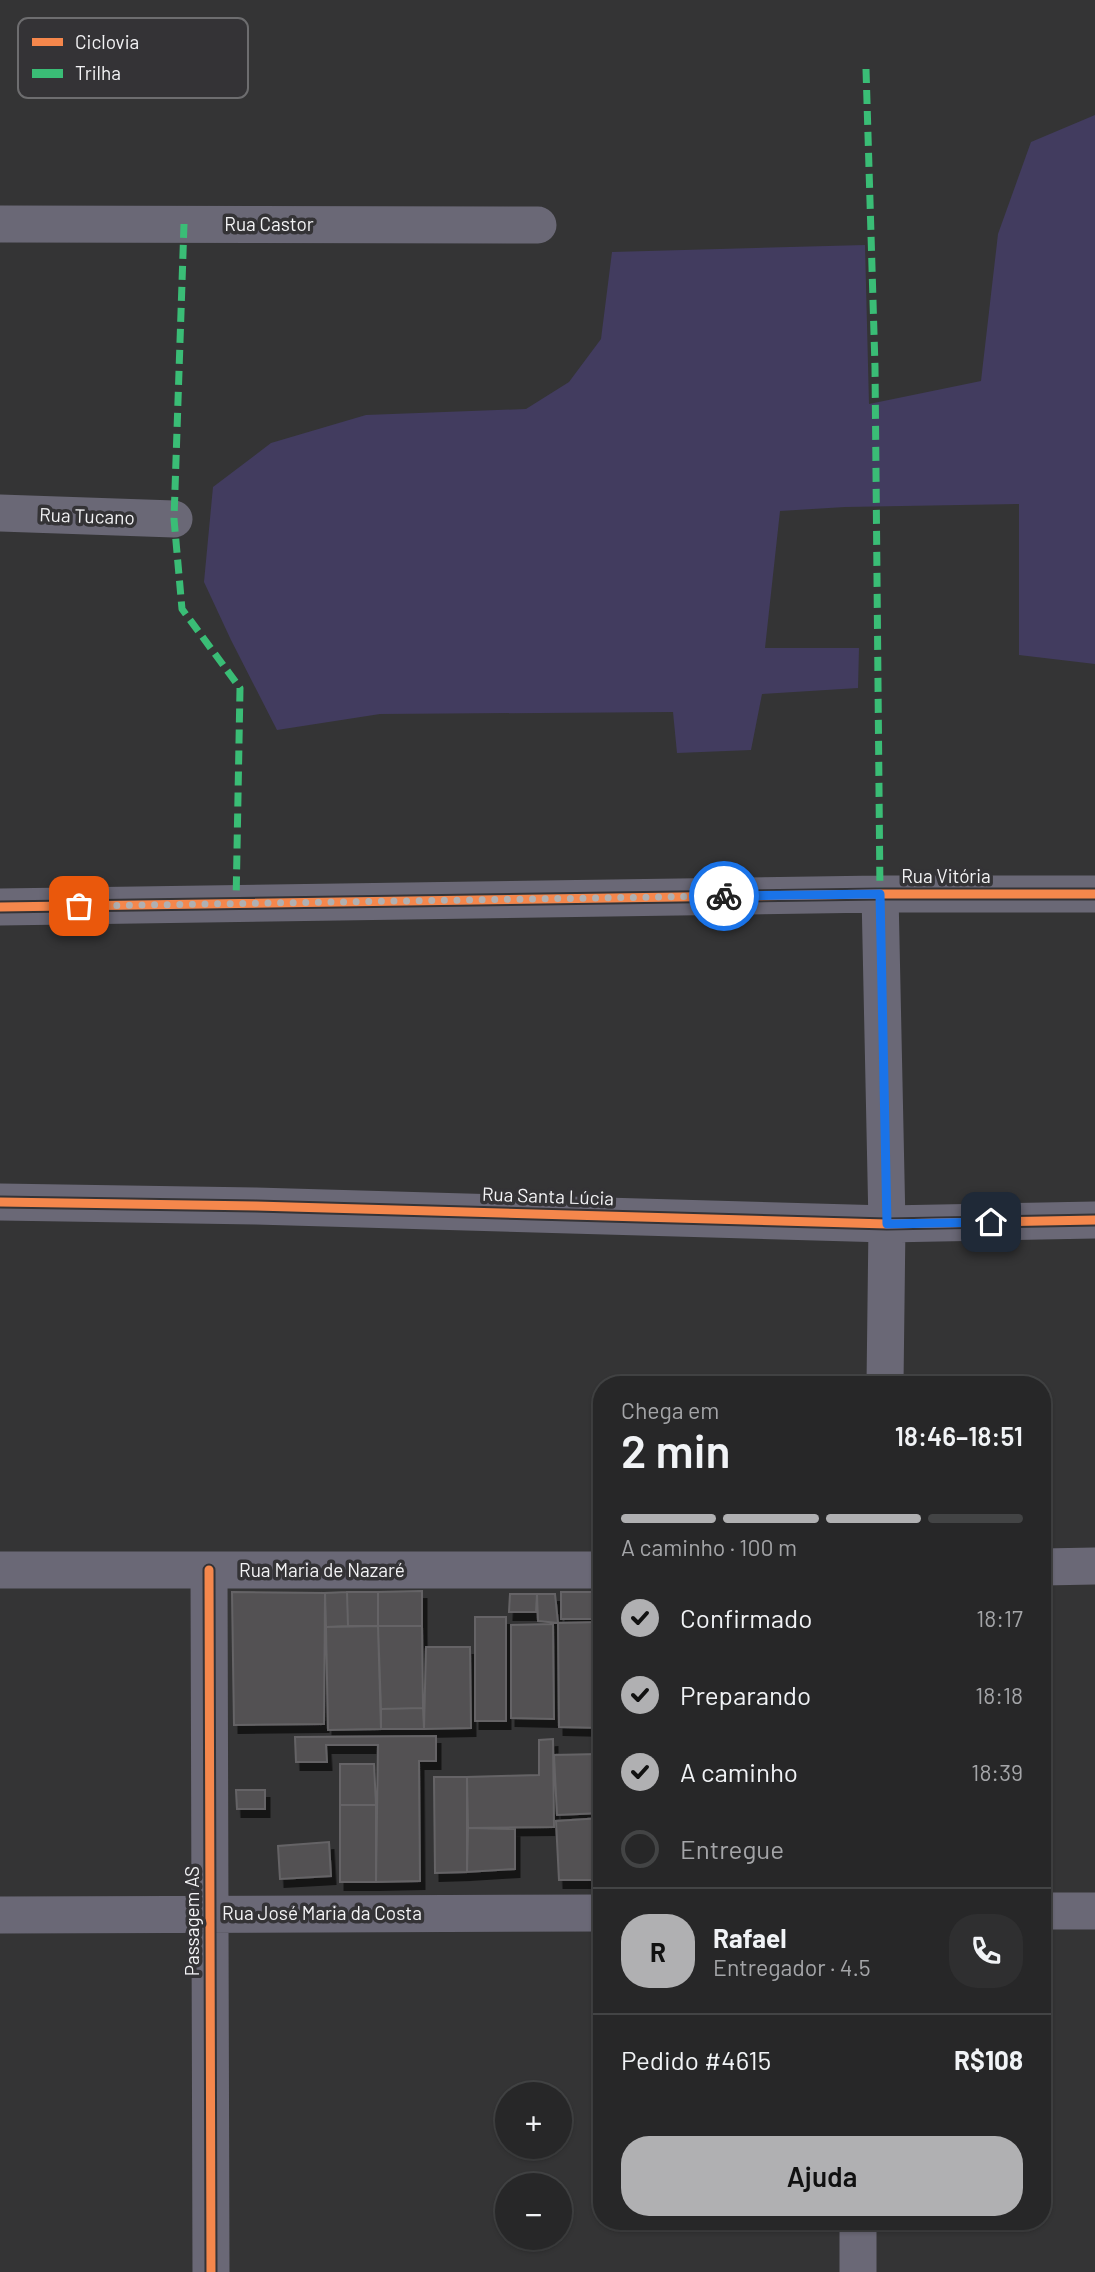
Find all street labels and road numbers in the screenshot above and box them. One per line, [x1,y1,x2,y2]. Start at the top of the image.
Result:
street label: Rua Castor [224,212,314,235]
street label: Rua Tucano [39,502,135,529]
street label: Rua Vitória [901,864,991,887]
street label: Rua Santa Lúcia [482,1182,614,1209]
street label: Rua Maria de Nazaré [239,1558,405,1581]
street label: Passagem AS [180,1866,203,1976]
street label: Rua José Maria da Costa [222,1901,422,1924]

